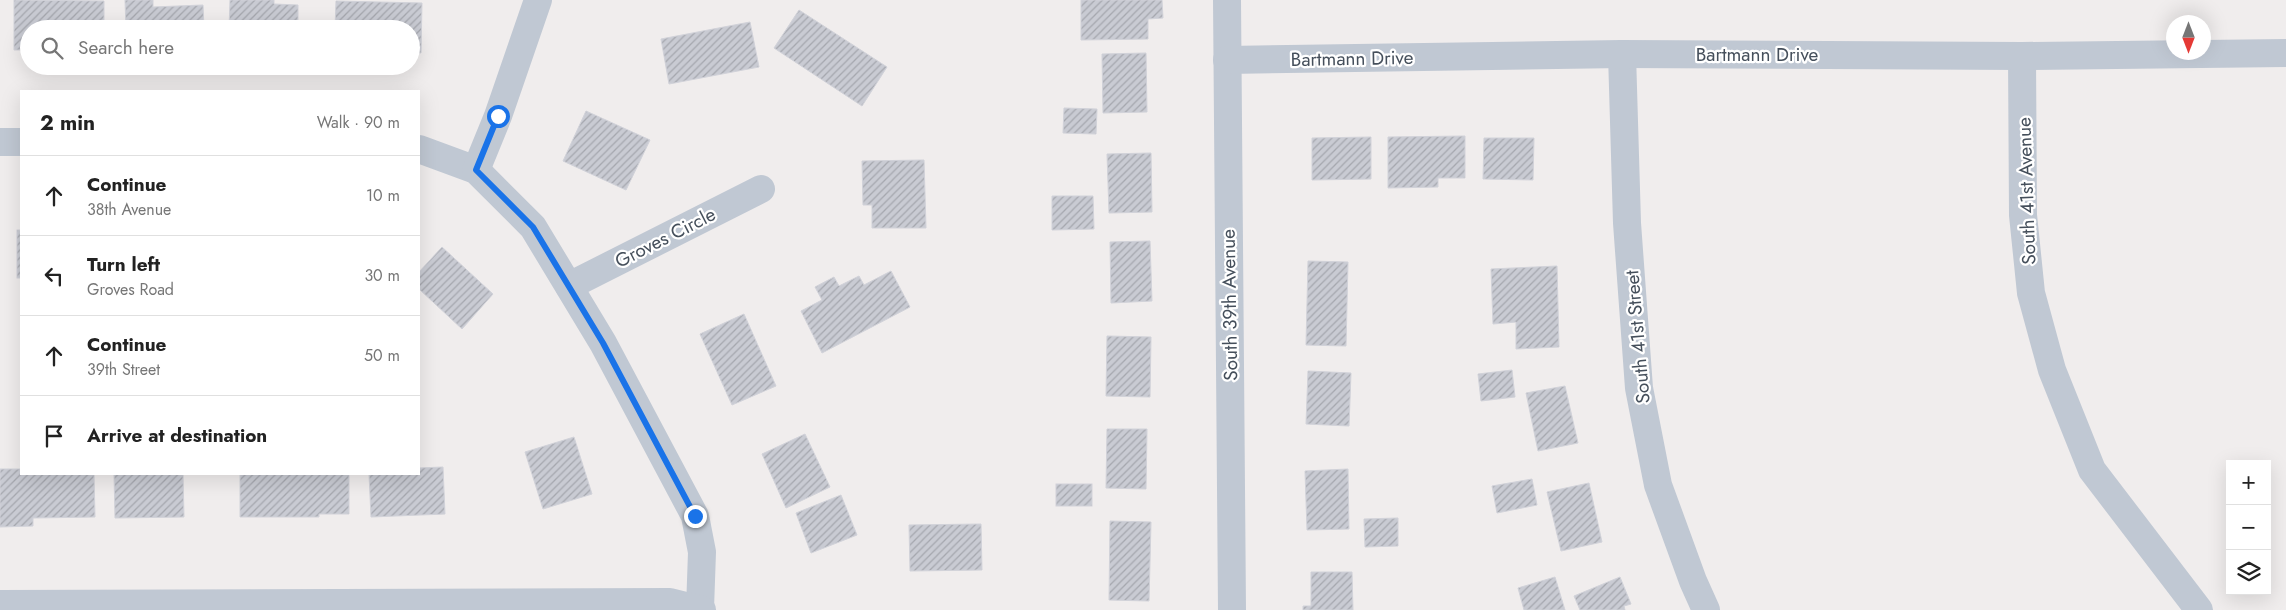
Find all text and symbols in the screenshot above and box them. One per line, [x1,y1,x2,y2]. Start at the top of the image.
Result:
north arrow [2166,15,2211,60]
search box [20,20,420,75]
icon: search [38,34,66,62]
text: Search here [78,34,174,61]
street label: Bartmann Drive [1696,41,1819,68]
street label: Bartmann Drive [1290,44,1414,73]
route start [487,105,510,128]
text: 2 min [40,108,95,138]
text: Walk · 90 m [317,111,400,134]
street label: South 41st Avenue [2010,116,2043,265]
text: Continue [87,171,166,198]
icon: ahead [40,182,68,210]
text: 10 m [366,184,400,207]
text: 38th Avenue [87,198,171,221]
street label: Groves Circle [610,200,720,274]
street label: South 39th Avenue [1215,229,1244,381]
text: Turn left [87,251,160,278]
icon: left [40,262,68,290]
text: 30 m [364,264,400,287]
street label: South 41st Street [1618,269,1657,405]
text: Groves Road [87,278,174,301]
text: Continue [87,331,166,358]
icon: ahead [40,342,68,370]
text: 50 m [364,344,400,367]
text: 39th Street [87,358,160,381]
icon: arrive [40,422,68,450]
text: Arrive at destination [87,422,267,449]
map controls [2226,460,2271,595]
button: + [2226,460,2271,505]
route end [684,505,707,528]
button: − [2226,505,2271,550]
button: layers [2226,550,2271,595]

